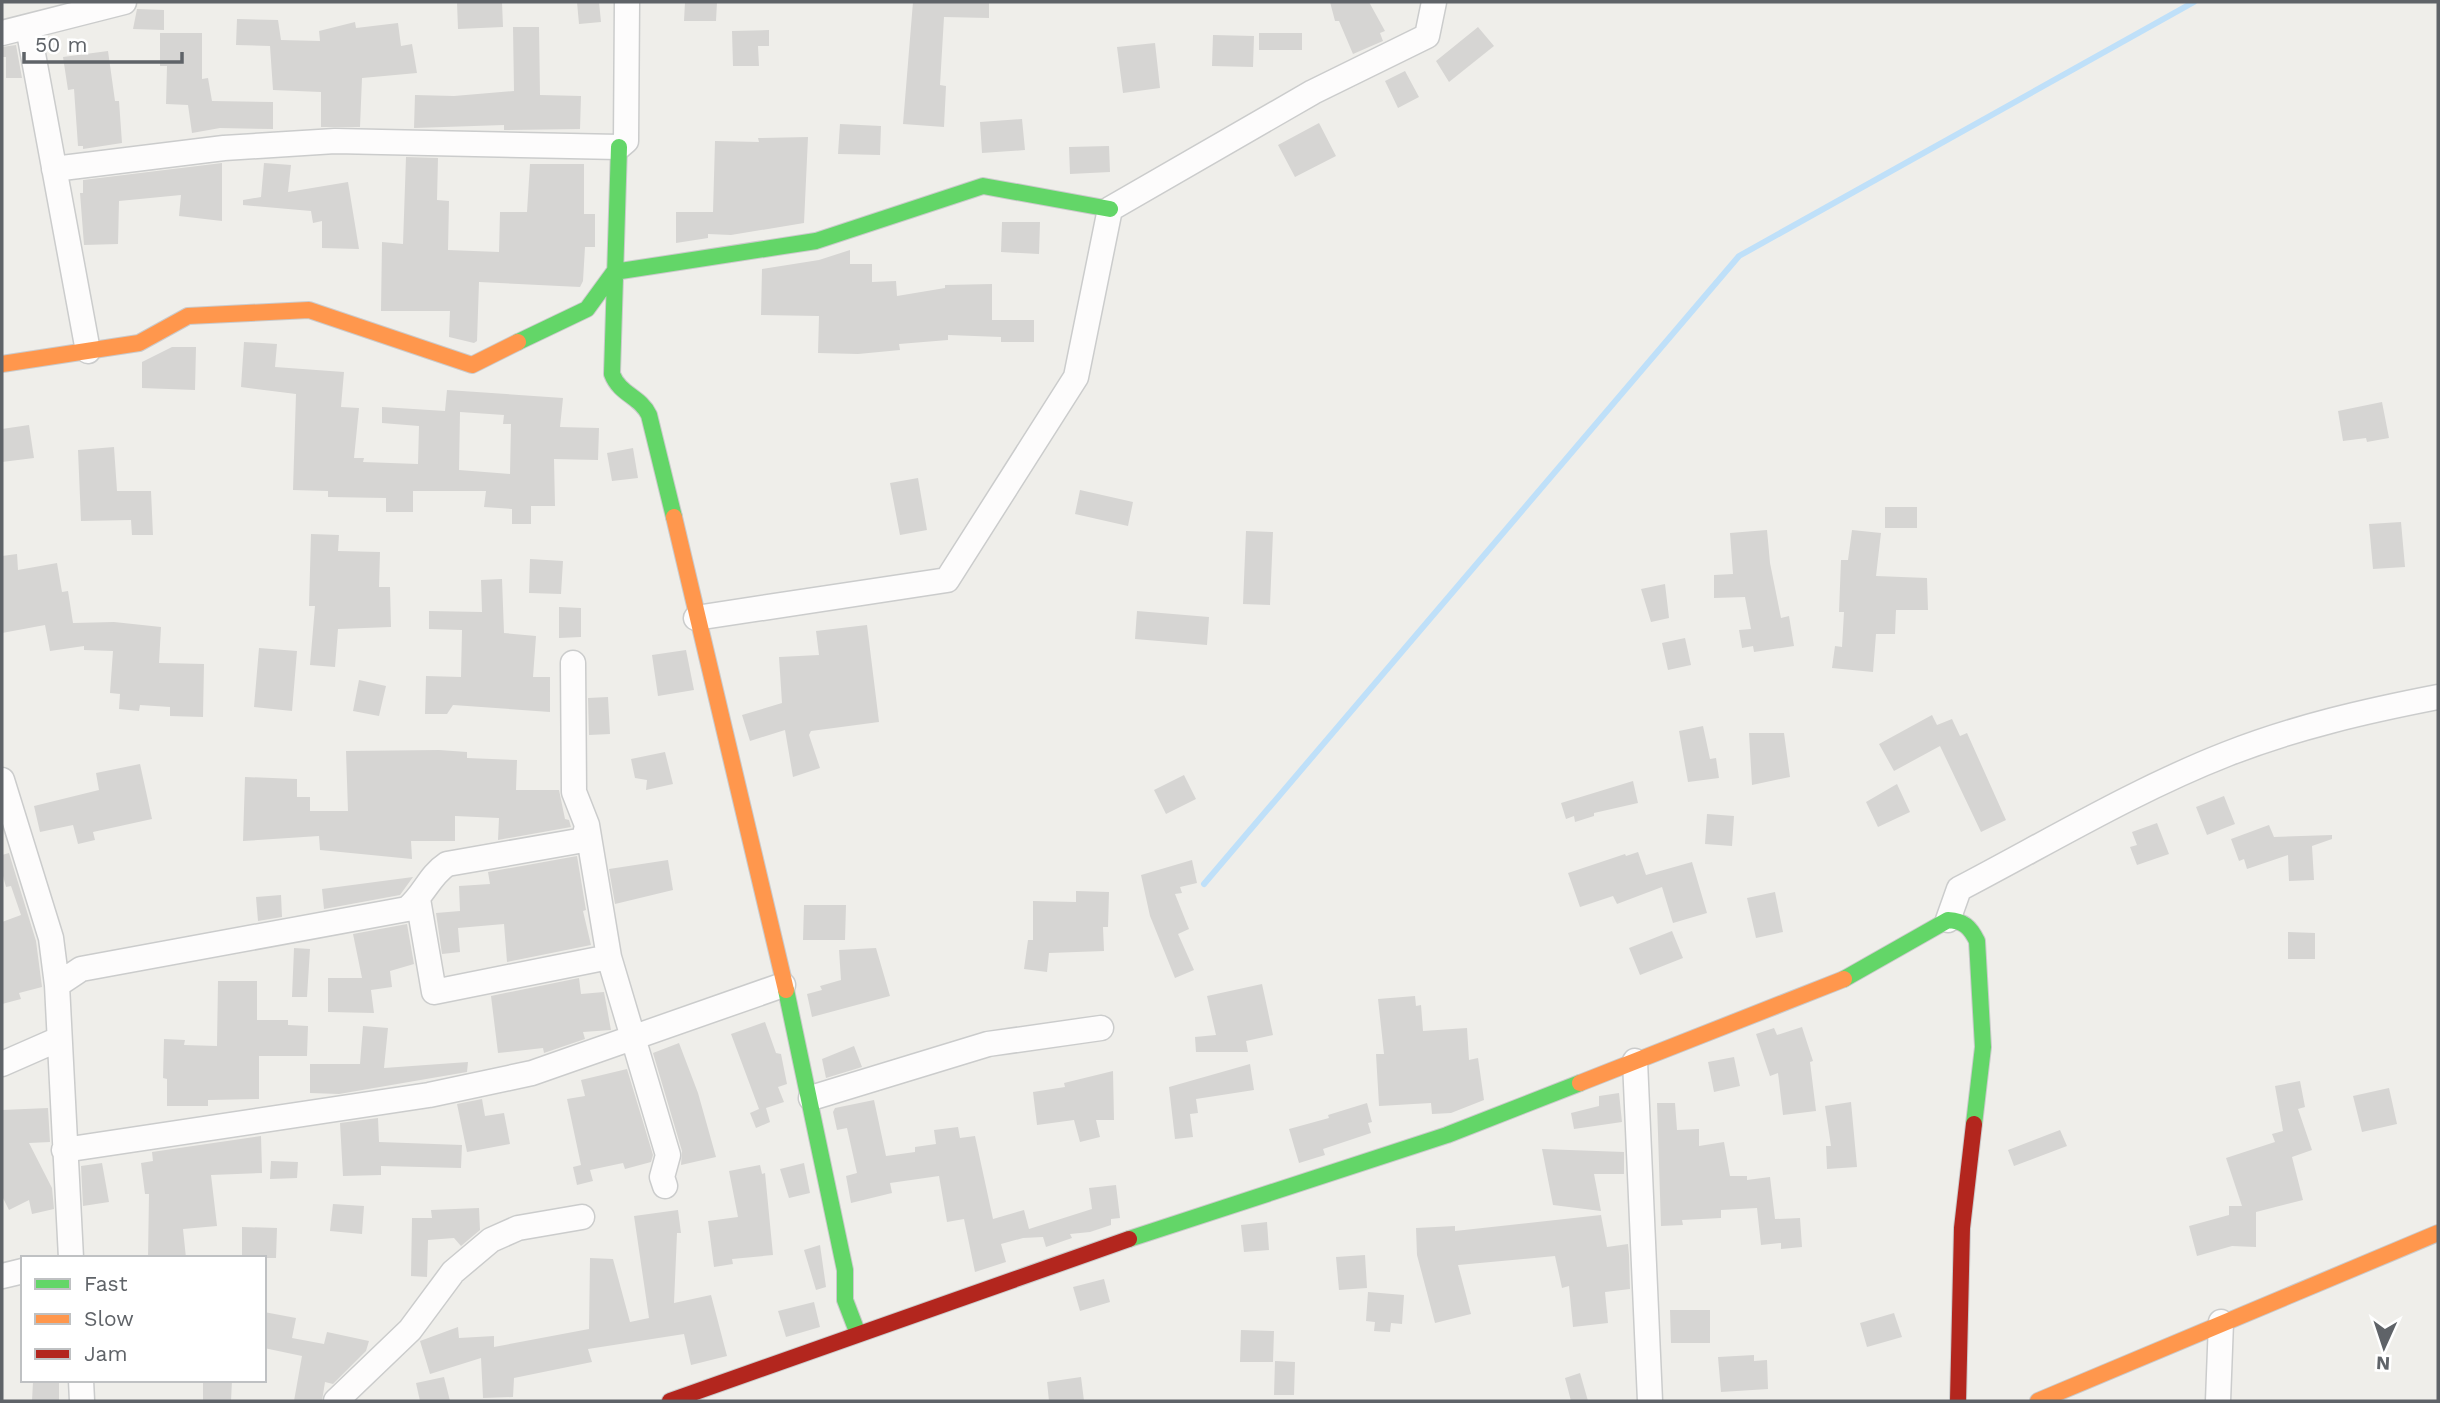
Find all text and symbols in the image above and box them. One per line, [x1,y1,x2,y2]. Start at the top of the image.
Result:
scale bar [24,21,182,65]
text: 50 m [35,32,87,57]
legend [21,1256,266,1382]
text: Fast [84,1271,128,1296]
text: Slow [84,1306,134,1331]
north arrow [2349,1312,2419,1382]
text: Jam [84,1341,127,1366]
text: N [2375,1352,2391,1375]

